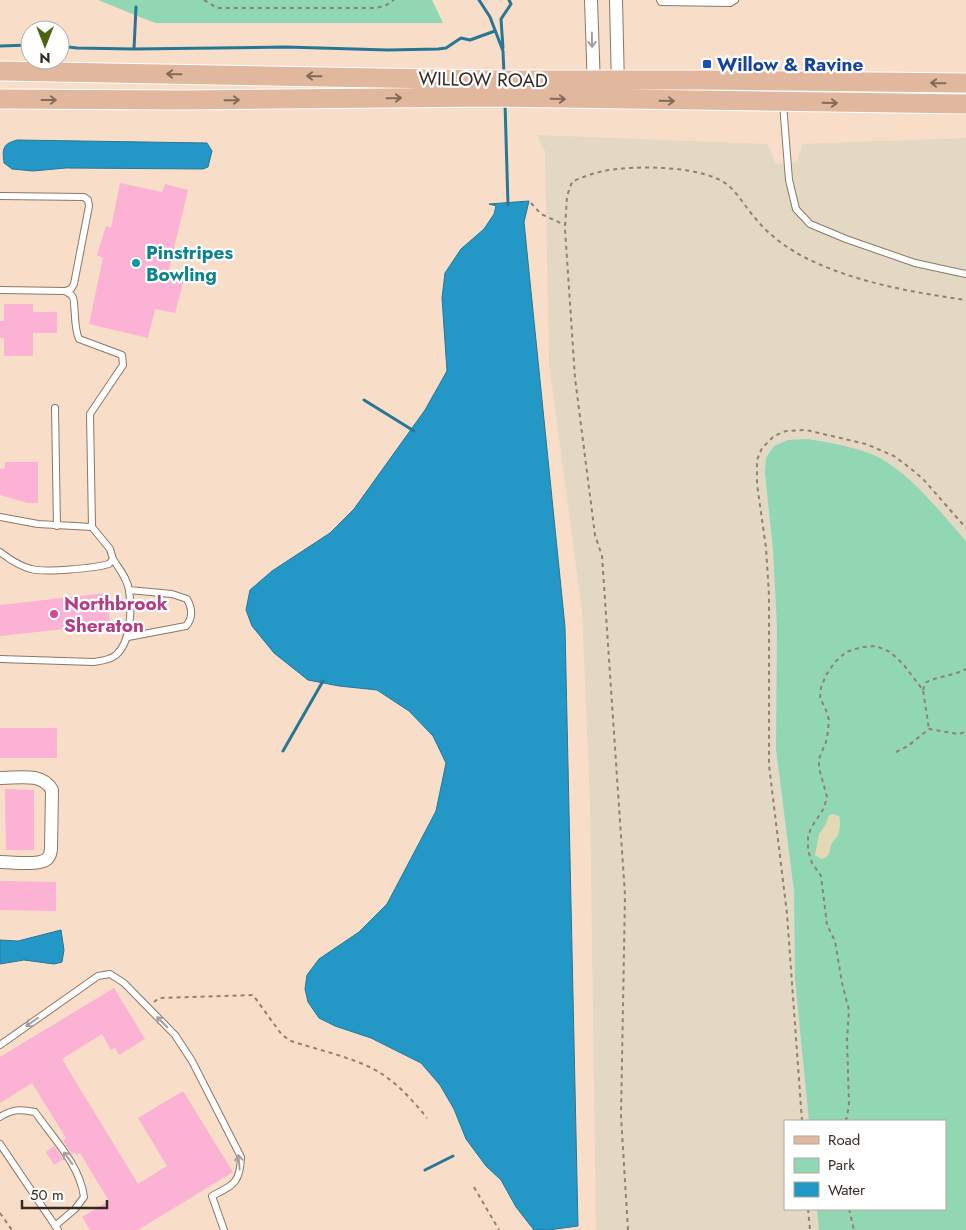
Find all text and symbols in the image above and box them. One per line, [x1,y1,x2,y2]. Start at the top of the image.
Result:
north arrow [20,20,70,70]
one-way arrow [587,32,597,48]
text: N [39,48,51,68]
place label: Willow & Ravine [717,51,863,78]
marker: Willow & Ravine [701,58,713,70]
street label: WILLOW ROAD [418,65,548,94]
one-way arrow [166,69,182,79]
one-way arrow [306,71,322,81]
one-way arrow [931,78,947,88]
one-way arrow [386,93,402,103]
one-way arrow [549,94,565,103]
one-way arrow [40,95,56,105]
one-way arrow [223,95,239,105]
one-way arrow [658,96,675,106]
one-way arrow [821,98,837,108]
place label: Pinstripes Bowling [146,239,233,288]
marker: Pinstripes Bowling [130,257,142,269]
place label: Northbrook Sheraton [64,590,168,639]
marker: Northbrook Sheraton [48,608,60,620]
one-way arrow [156,1015,168,1028]
one-way arrow [26,1017,40,1027]
legend [784,1120,946,1210]
text: Road [828,1129,860,1151]
one-way arrow [63,1151,73,1165]
text: Park [828,1154,855,1176]
one-way arrow [235,1155,244,1171]
scale bar [22,1178,108,1210]
text: Water [828,1179,866,1201]
text: 50 m [30,1184,64,1206]

